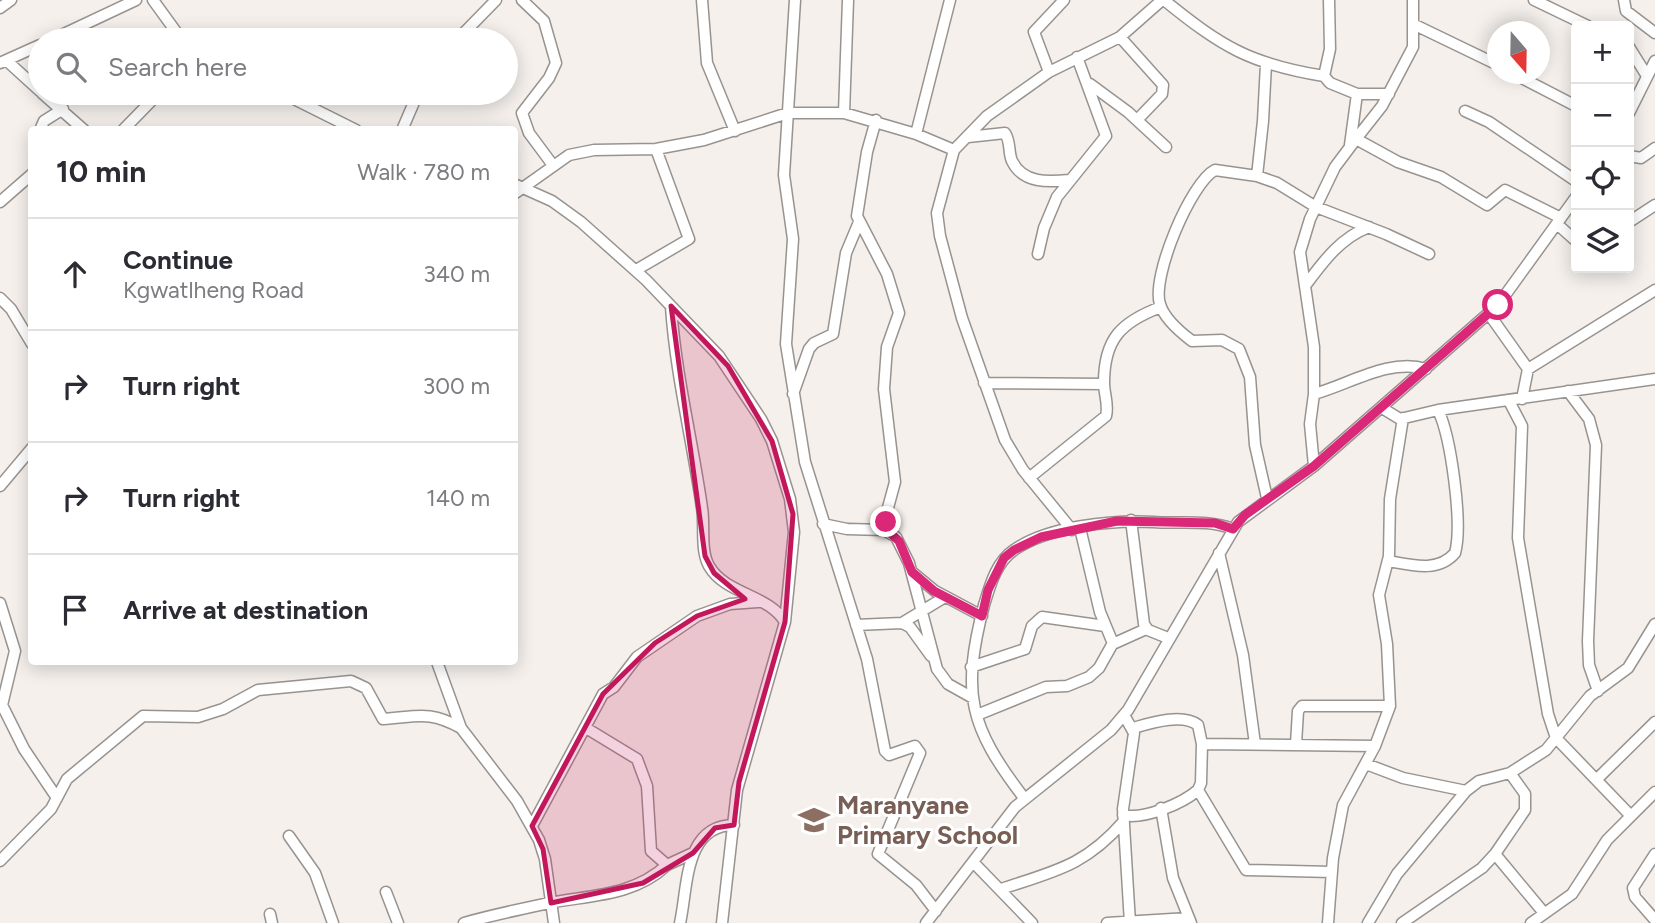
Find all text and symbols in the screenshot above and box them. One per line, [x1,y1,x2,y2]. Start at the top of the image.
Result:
north arrow [1487,21,1550,84]
map controls [1571,21,1634,273]
button: + [1571,21,1634,84]
search box [28,28,518,105]
icon: search [52,48,90,86]
text: Search here [108,51,247,83]
button: − [1571,84,1634,147]
button: locate [1571,147,1634,210]
text: 10 min [56,153,146,190]
text: Walk · 780 m [357,158,490,186]
button: layers [1571,210,1634,273]
text: Continue [123,244,233,276]
icon: ahead [56,255,94,293]
text: 340 m [423,260,490,288]
text: Kgwatlheng Road [123,276,304,304]
route start [1482,289,1513,320]
icon: right [56,367,94,405]
text: Turn right [123,370,240,402]
text: 300 m [423,372,490,400]
icon: right [56,479,94,517]
text: Turn right [123,482,240,514]
text: 140 m [426,484,490,512]
route end [870,506,901,537]
icon: arrive [56,591,94,629]
text: Arrive at destination [123,594,368,626]
place label: Maranyane Primary School [837,789,1018,851]
school or university icon: Maranyane Primary School [797,803,831,837]

